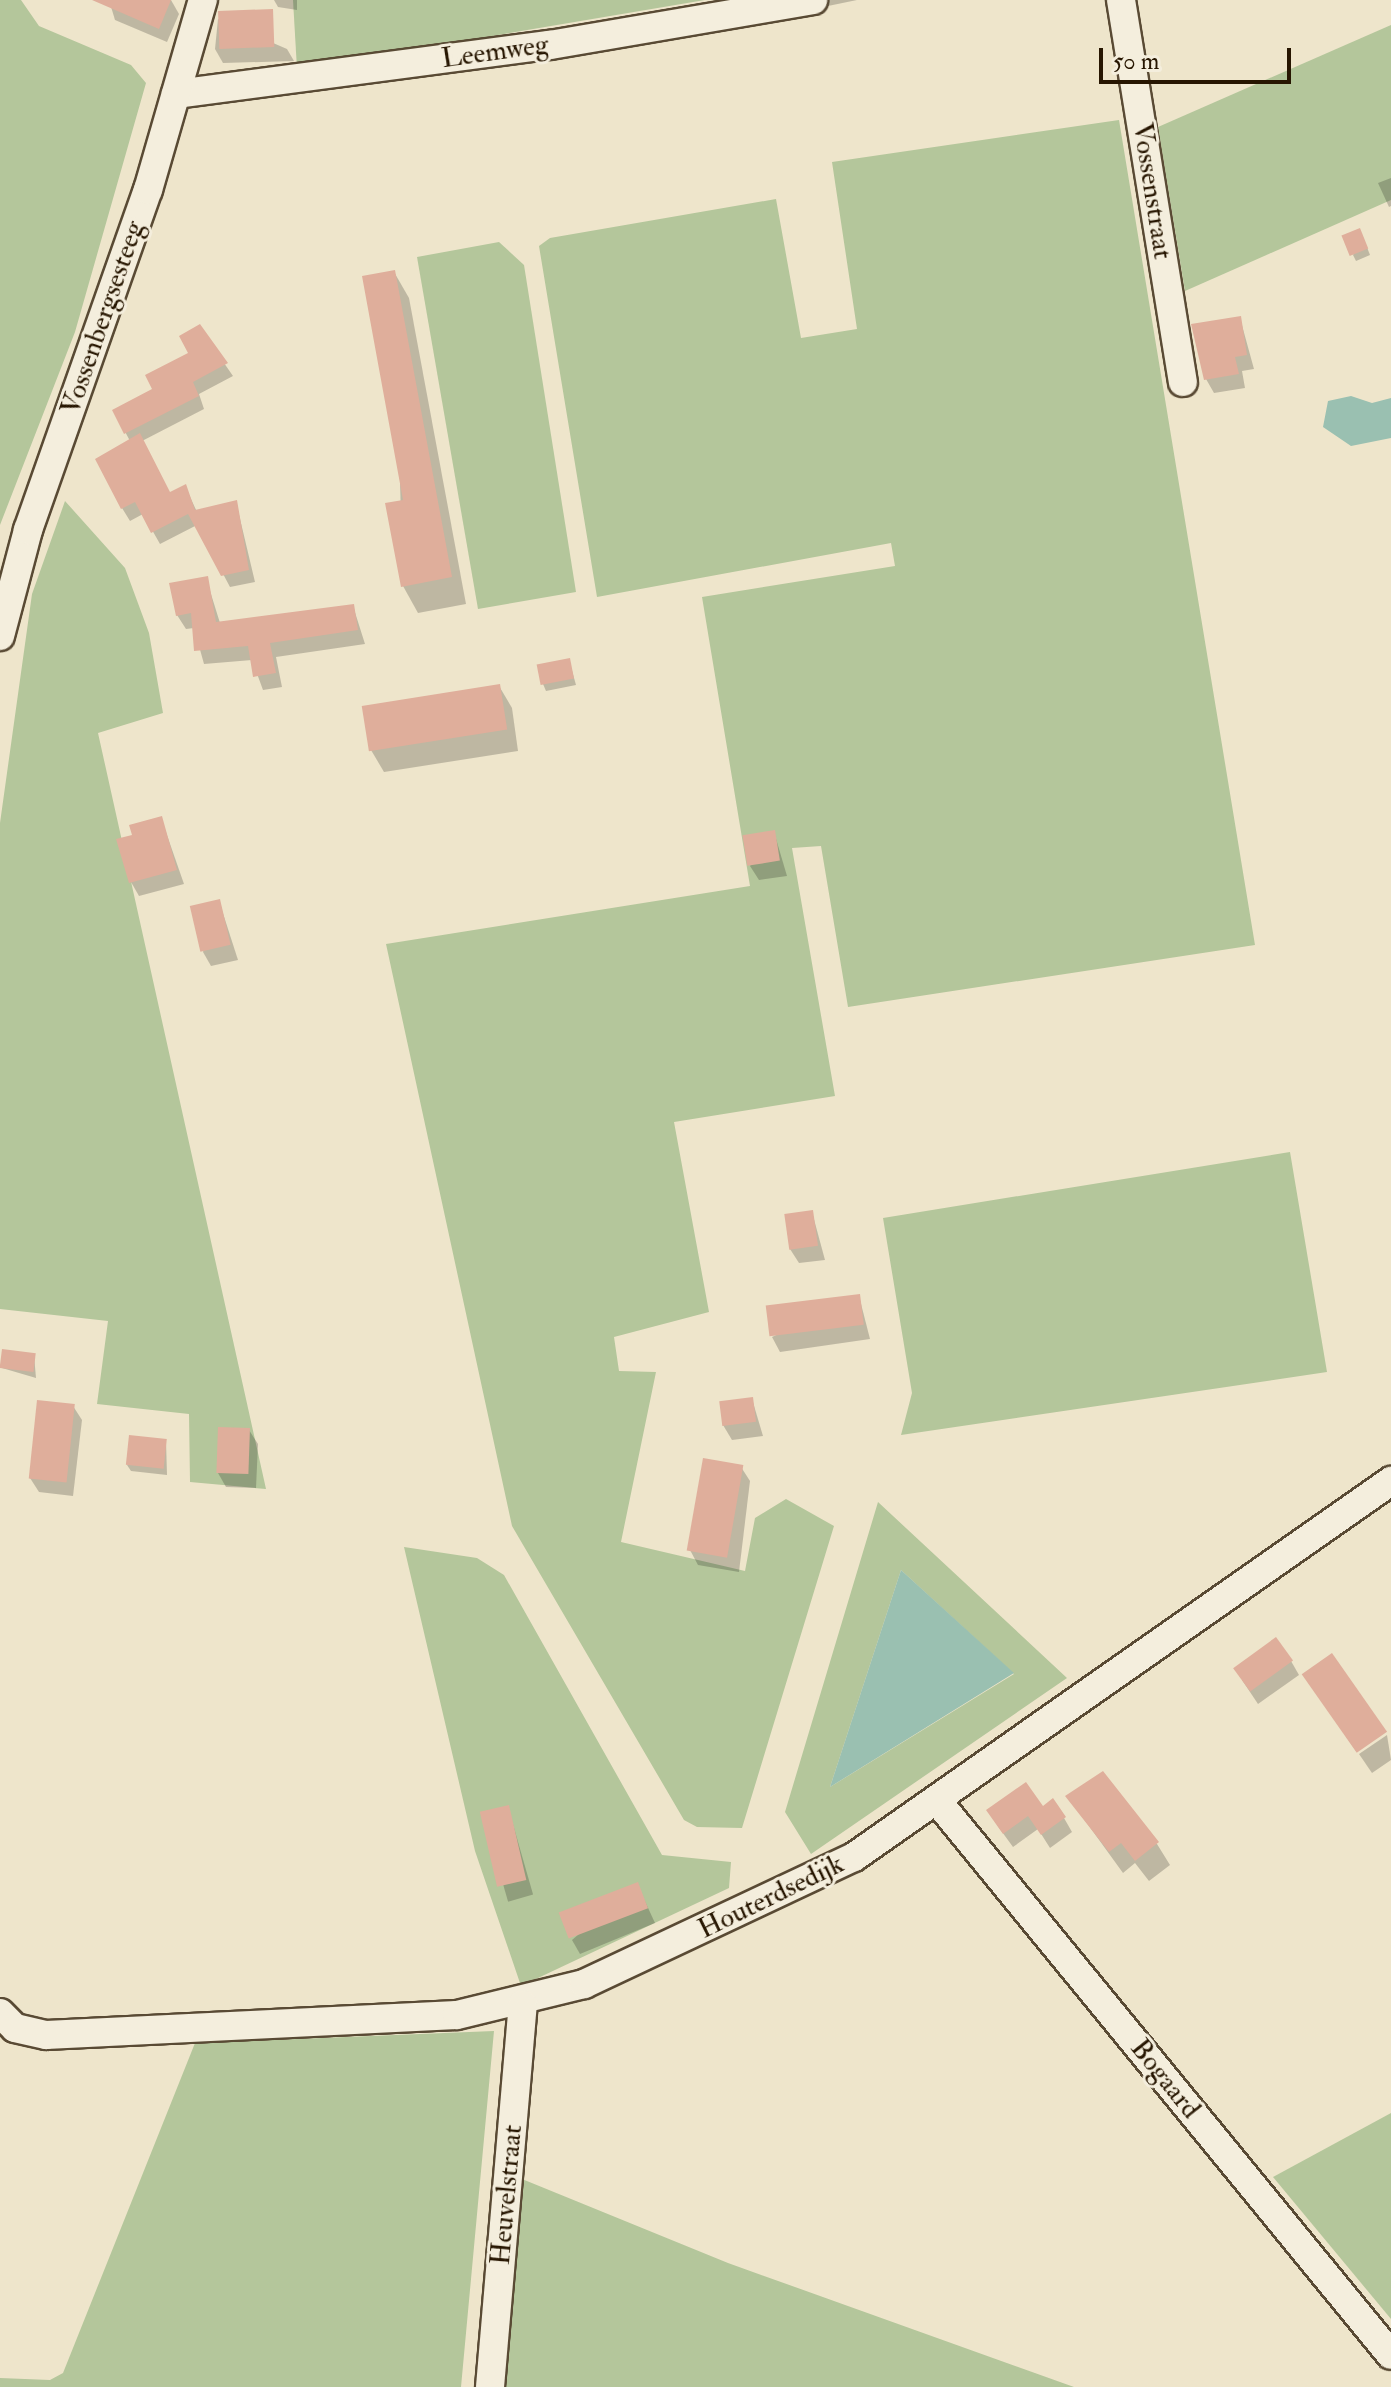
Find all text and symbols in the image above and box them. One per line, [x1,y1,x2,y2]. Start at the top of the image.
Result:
street label: Leemweg [439,28,551,76]
scale bar [1103,32,1295,82]
text: 50 m [1113,46,1159,77]
street label: Vossenstraat [1125,120,1179,262]
street label: Vossenbergsesteeg [54,217,152,419]
street label: Houterdsedijk [693,1847,849,1947]
street label: Bogaard [1123,2032,1207,2126]
street label: Heuvelstraat [484,2123,530,2267]

